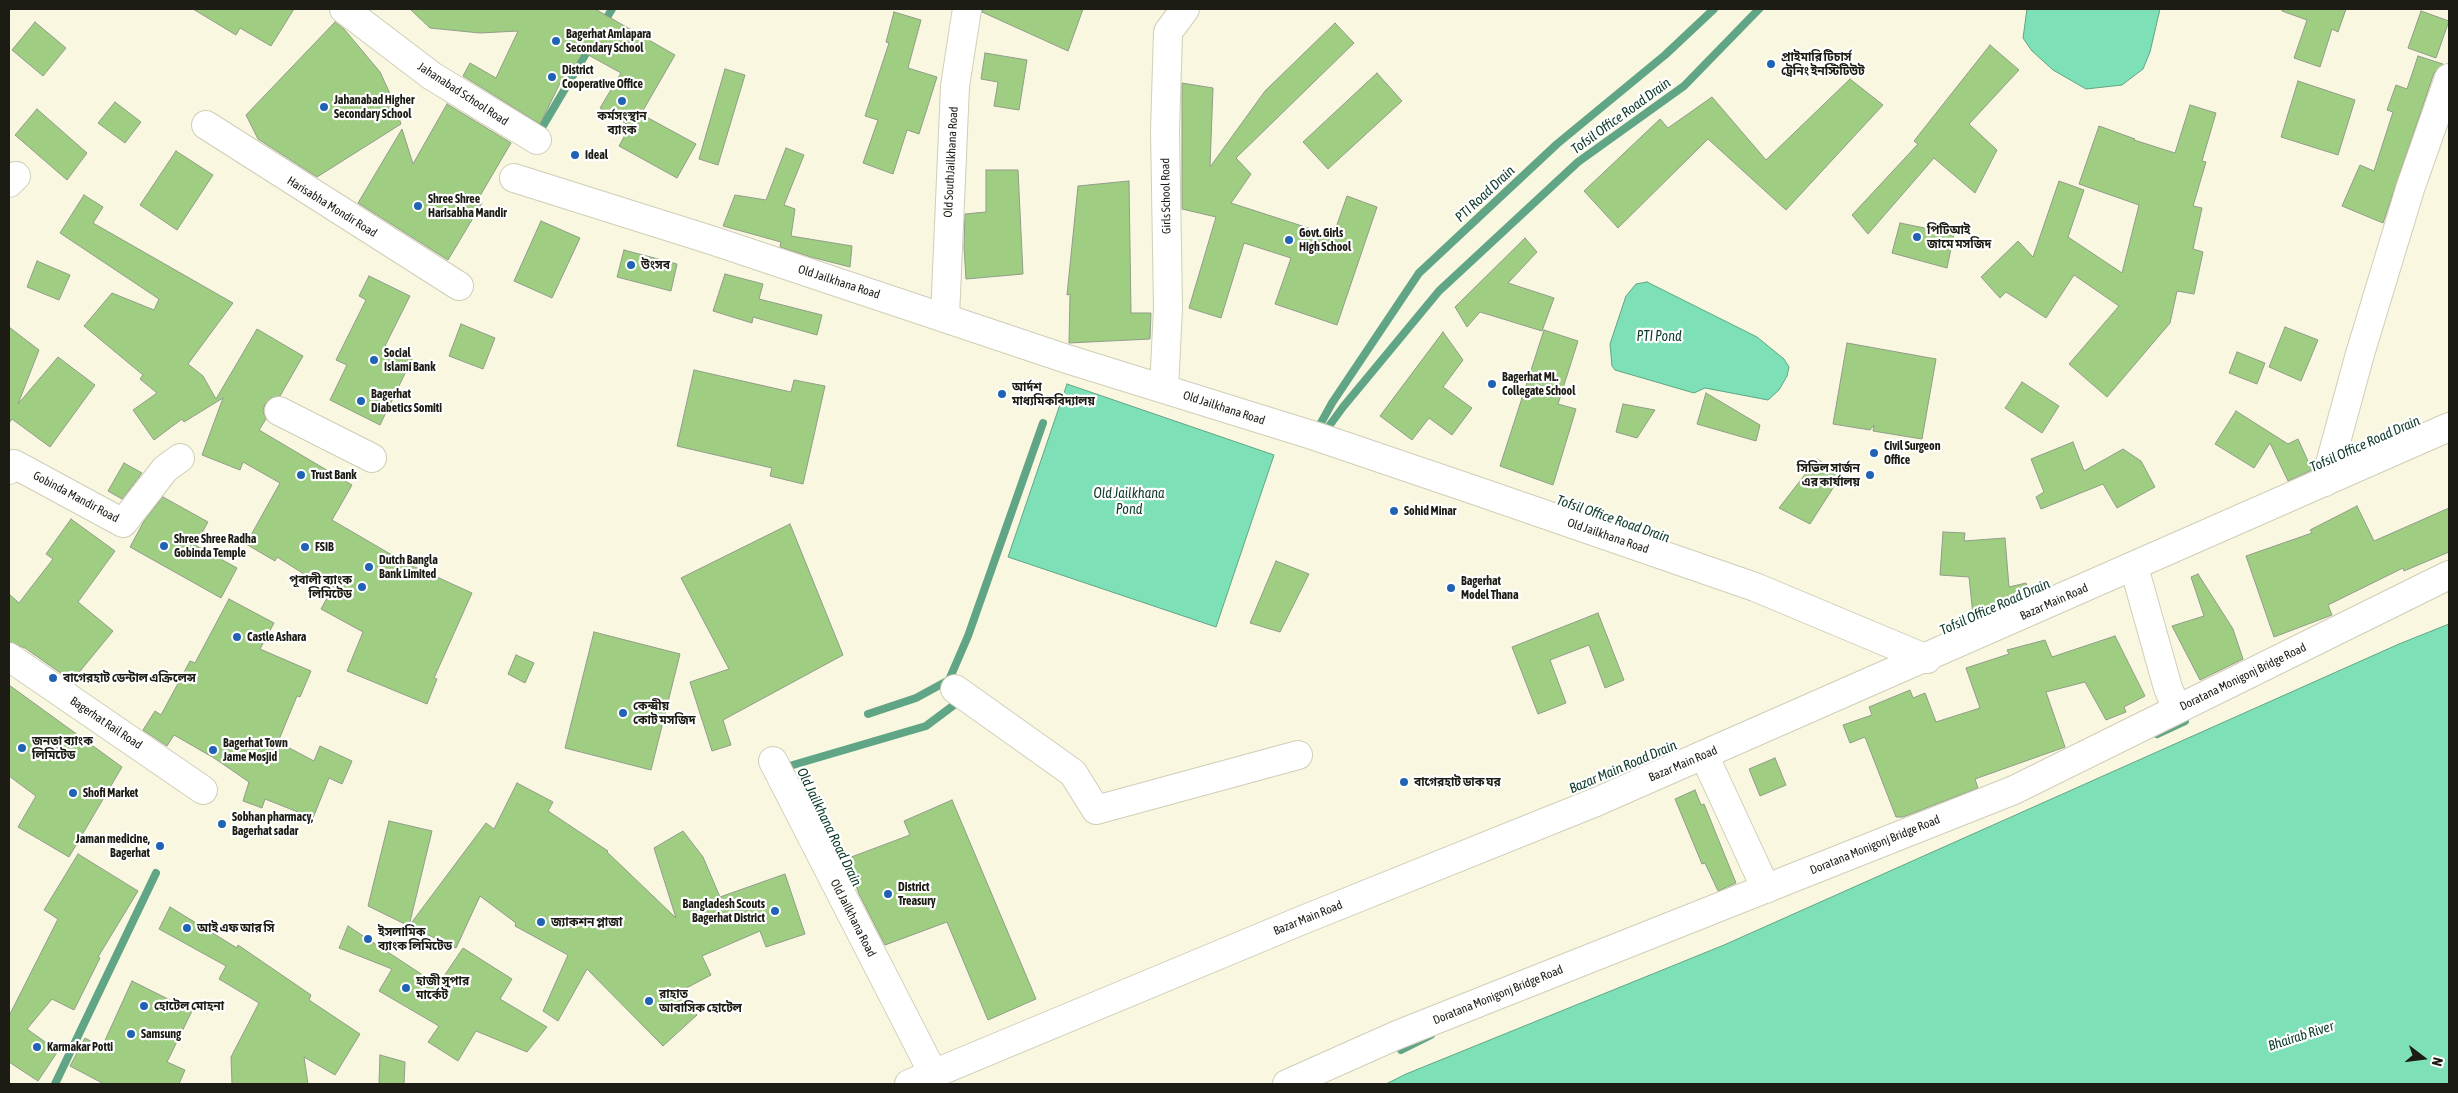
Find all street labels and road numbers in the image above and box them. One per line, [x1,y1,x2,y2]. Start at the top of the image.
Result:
street label: Jahanabad School Road [415,59,511,129]
street label: Old SouthJailkhana Road [941,106,961,218]
street label: Girls School Road [1158,158,1174,234]
street label: Harisabha Mondir Road [284,173,380,241]
street label: Old Jailkhana Road [796,262,882,302]
street label: Old Jailkhana Road [1181,388,1267,428]
street label: Gobinda Mandir Road [31,468,121,526]
street label: Old Jailkhana Road [1565,515,1651,557]
street label: Bazar Main Road [2018,581,2090,623]
street label: Doratana Monigonj Bridge Road [2177,640,2309,714]
street label: Bagerhat Rail Road [67,694,145,752]
street label: Bazar Main Road [1647,743,1719,785]
street label: Doratana Monigonj Bridge Road [1808,812,1942,878]
street label: Old Jailkhana Road [827,877,879,959]
street label: Bazar Main Road [1271,898,1345,938]
street label: Doratana Monigonj Bridge Road [1431,962,1565,1028]

